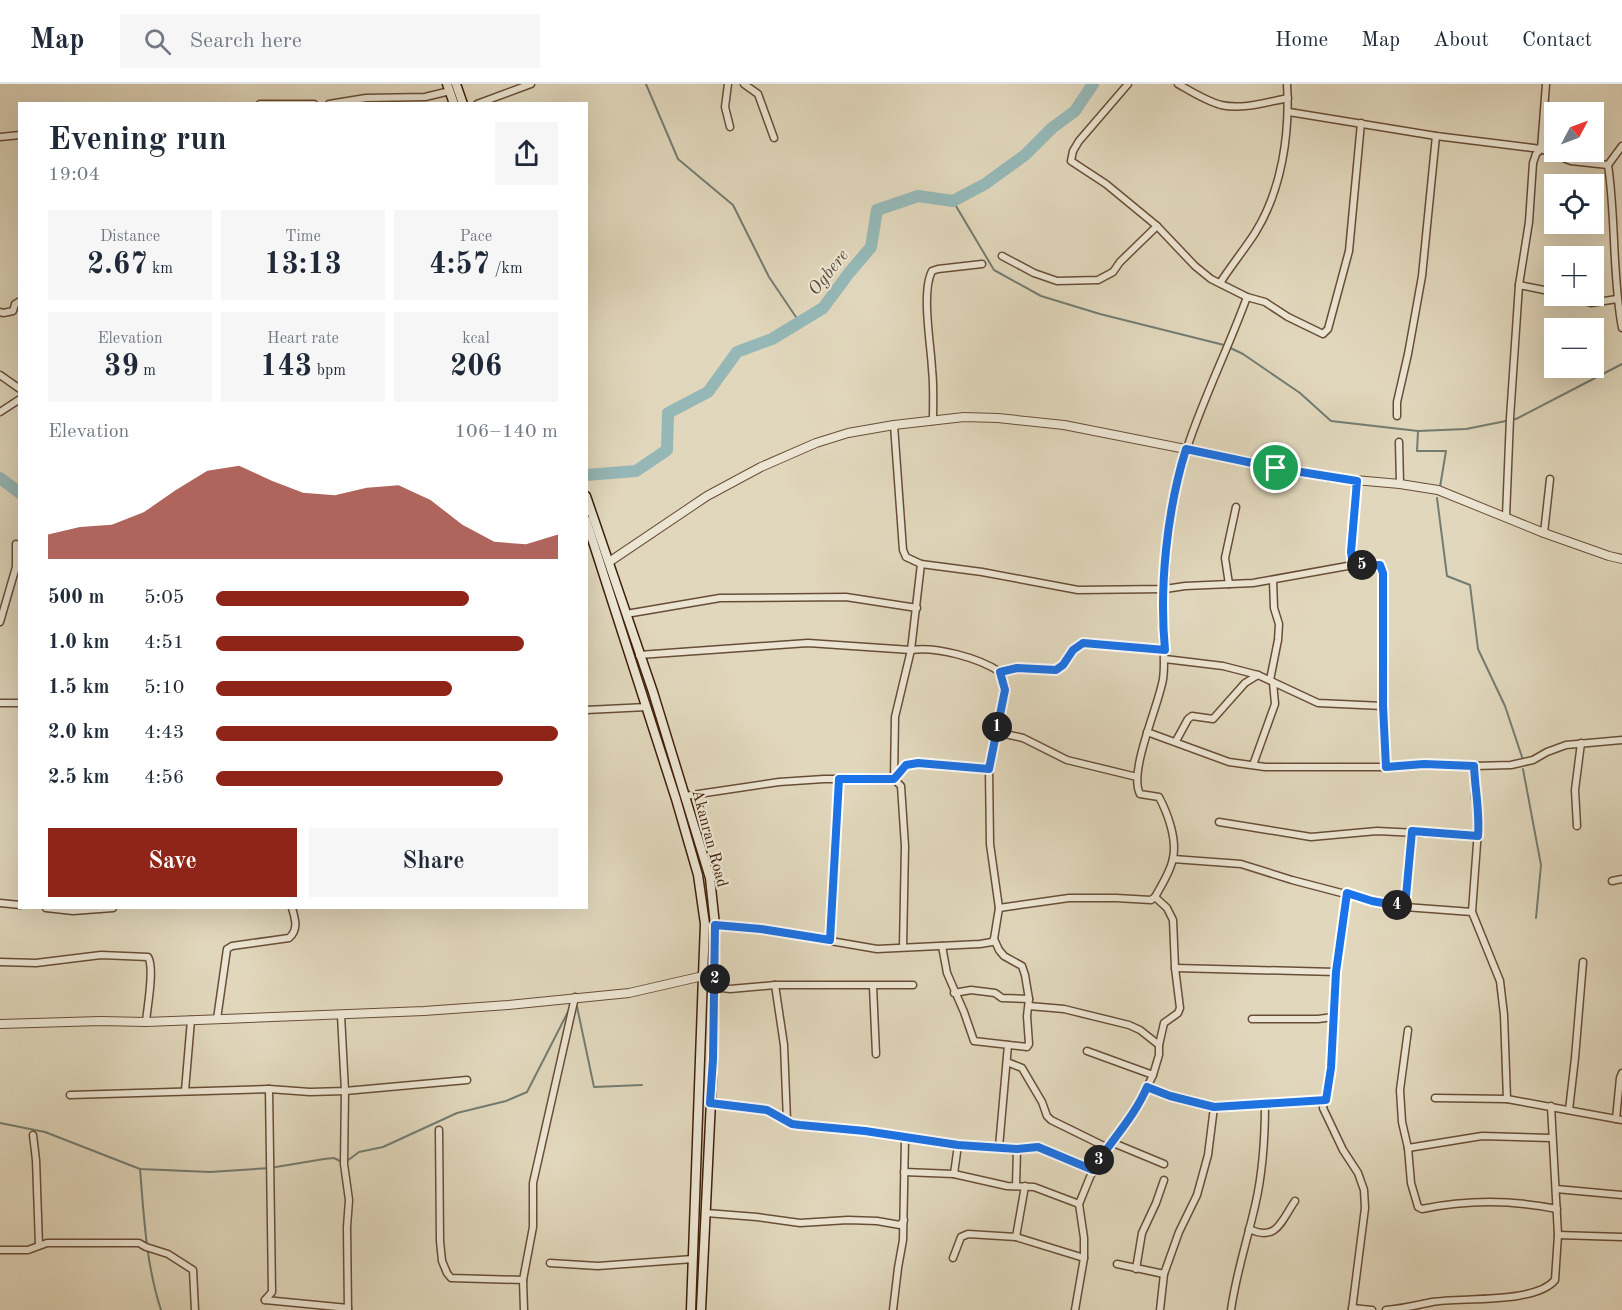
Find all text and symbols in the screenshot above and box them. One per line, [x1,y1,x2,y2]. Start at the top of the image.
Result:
search box [120,14,540,68]
icon: search [141,25,174,58]
text: Map [30,27,84,55]
text: Search here [189,30,302,52]
text: Home [1275,30,1328,51]
text: Map [1361,30,1400,51]
text: About [1433,30,1489,51]
text: Contact [1522,30,1592,51]
north arrow [1544,102,1604,162]
map controls [1544,102,1604,378]
button: share [495,122,558,185]
text: Evening run [48,124,227,157]
text: 19:04 [48,165,100,185]
button: locate [1544,174,1604,234]
text: Distance [100,229,160,245]
text: Time [285,229,321,245]
text: Pace [460,229,492,245]
button: + [1544,246,1604,306]
water label: Ogbere [805,247,852,299]
text: 2.67 [87,250,148,280]
text: 13:13 [264,250,342,280]
text: 4:57 [429,250,490,280]
text: km [148,261,173,277]
text: /km [490,261,523,277]
button: − [1544,318,1604,378]
text: Elevation [97,331,163,347]
text: Heart rate [267,331,339,347]
text: kcal [462,331,490,347]
text: 39 [104,352,139,382]
text: 143 [260,352,312,382]
text: 206 [450,352,502,382]
text: m [139,363,156,379]
text: bpm [312,363,346,379]
text: Elevation [48,422,129,442]
text: 106–140 m [455,422,558,442]
pin [1250,442,1301,493]
icon: arrive [1259,451,1292,484]
pin: 5 [1347,550,1377,580]
text: 5 [1357,557,1367,573]
text: 500 m [48,588,104,608]
text: 5:05 [144,588,184,608]
text: 1.0 km [48,633,110,653]
text: 4:51 [144,633,184,653]
text: 1.5 km [48,678,110,698]
text: 5:10 [144,678,184,698]
pin: 1 [982,712,1012,742]
text: 1 [992,719,1002,735]
text: 2.0 km [48,723,110,743]
text: 4:43 [144,723,184,743]
text: 2.5 km [48,768,110,788]
text: 4:56 [144,768,184,788]
street label: Akanran Road [688,788,730,889]
button: Save [48,828,297,897]
button: Share [309,828,558,897]
pin: 4 [1382,890,1412,920]
text: 4 [1392,897,1402,913]
pin: 2 [700,964,730,994]
text: 2 [710,971,720,987]
pin: 3 [1084,1145,1114,1175]
text: 3 [1094,1152,1104,1168]

